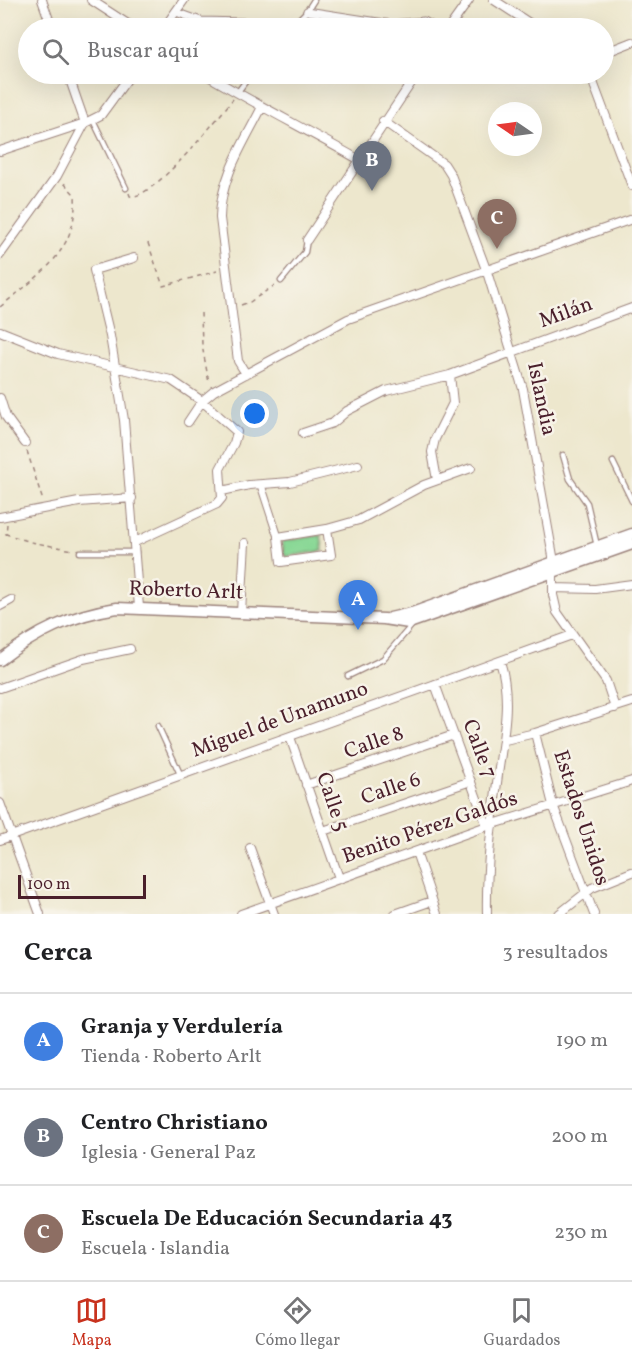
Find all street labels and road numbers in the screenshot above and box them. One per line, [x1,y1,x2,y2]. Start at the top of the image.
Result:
street label: Milán [535,290,597,336]
street label: Islandia [519,360,563,438]
street label: Roberto Arlt [128,575,244,607]
street label: Miguel de Unamuno [188,675,372,765]
street label: Calle 7 [455,715,503,783]
street label: Calle 8 [340,719,408,767]
street label: Estados Unidos [545,747,617,889]
street label: Calle 6 [357,765,425,813]
street label: Calle 5 [308,768,356,836]
street label: Benito Pérez Galdós [338,784,522,872]

